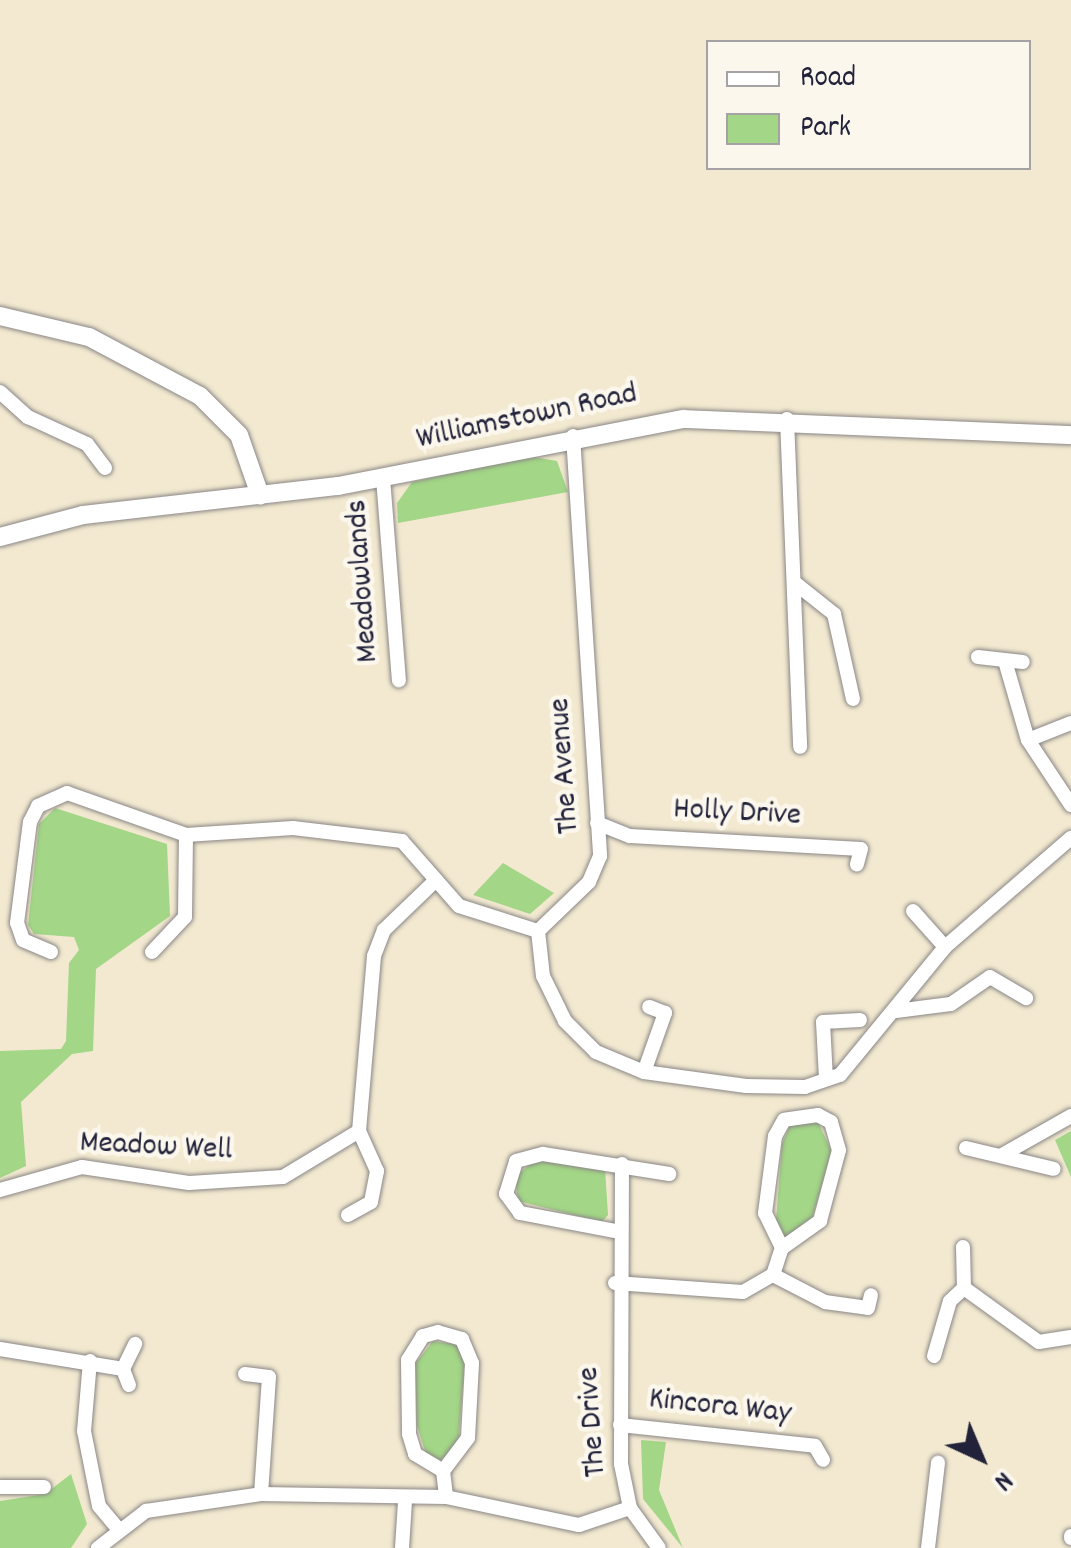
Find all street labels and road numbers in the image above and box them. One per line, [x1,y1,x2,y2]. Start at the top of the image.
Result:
street label: Williamstown Road [413,376,641,460]
street label: Meadowlands [339,498,389,664]
street label: The Avenue [542,697,590,835]
street label: Holly Drive [672,791,802,837]
street label: Meadow Well [79,1125,233,1171]
street label: The Drive [571,1366,617,1478]
street label: Kincora Way [647,1381,793,1435]

